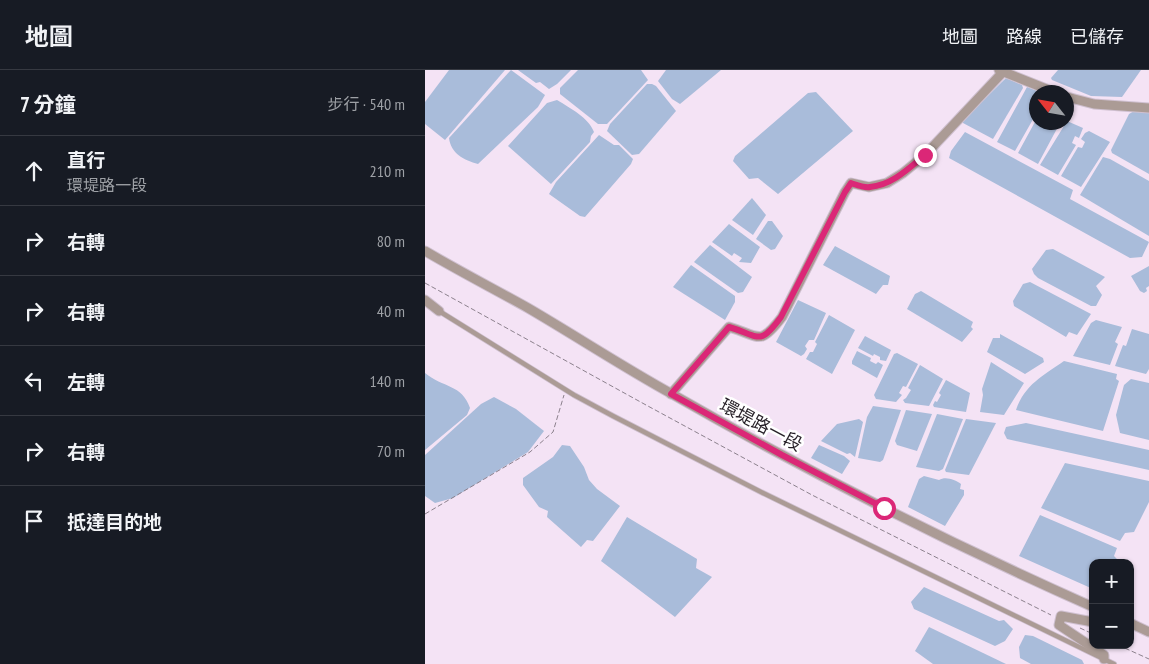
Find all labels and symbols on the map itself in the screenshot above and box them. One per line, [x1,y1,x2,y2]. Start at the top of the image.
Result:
north arrow [1029,85,1074,130]
route end [914,144,937,167]
street label: 環堤路一段 [716,393,806,456]
route start [873,497,896,520]

